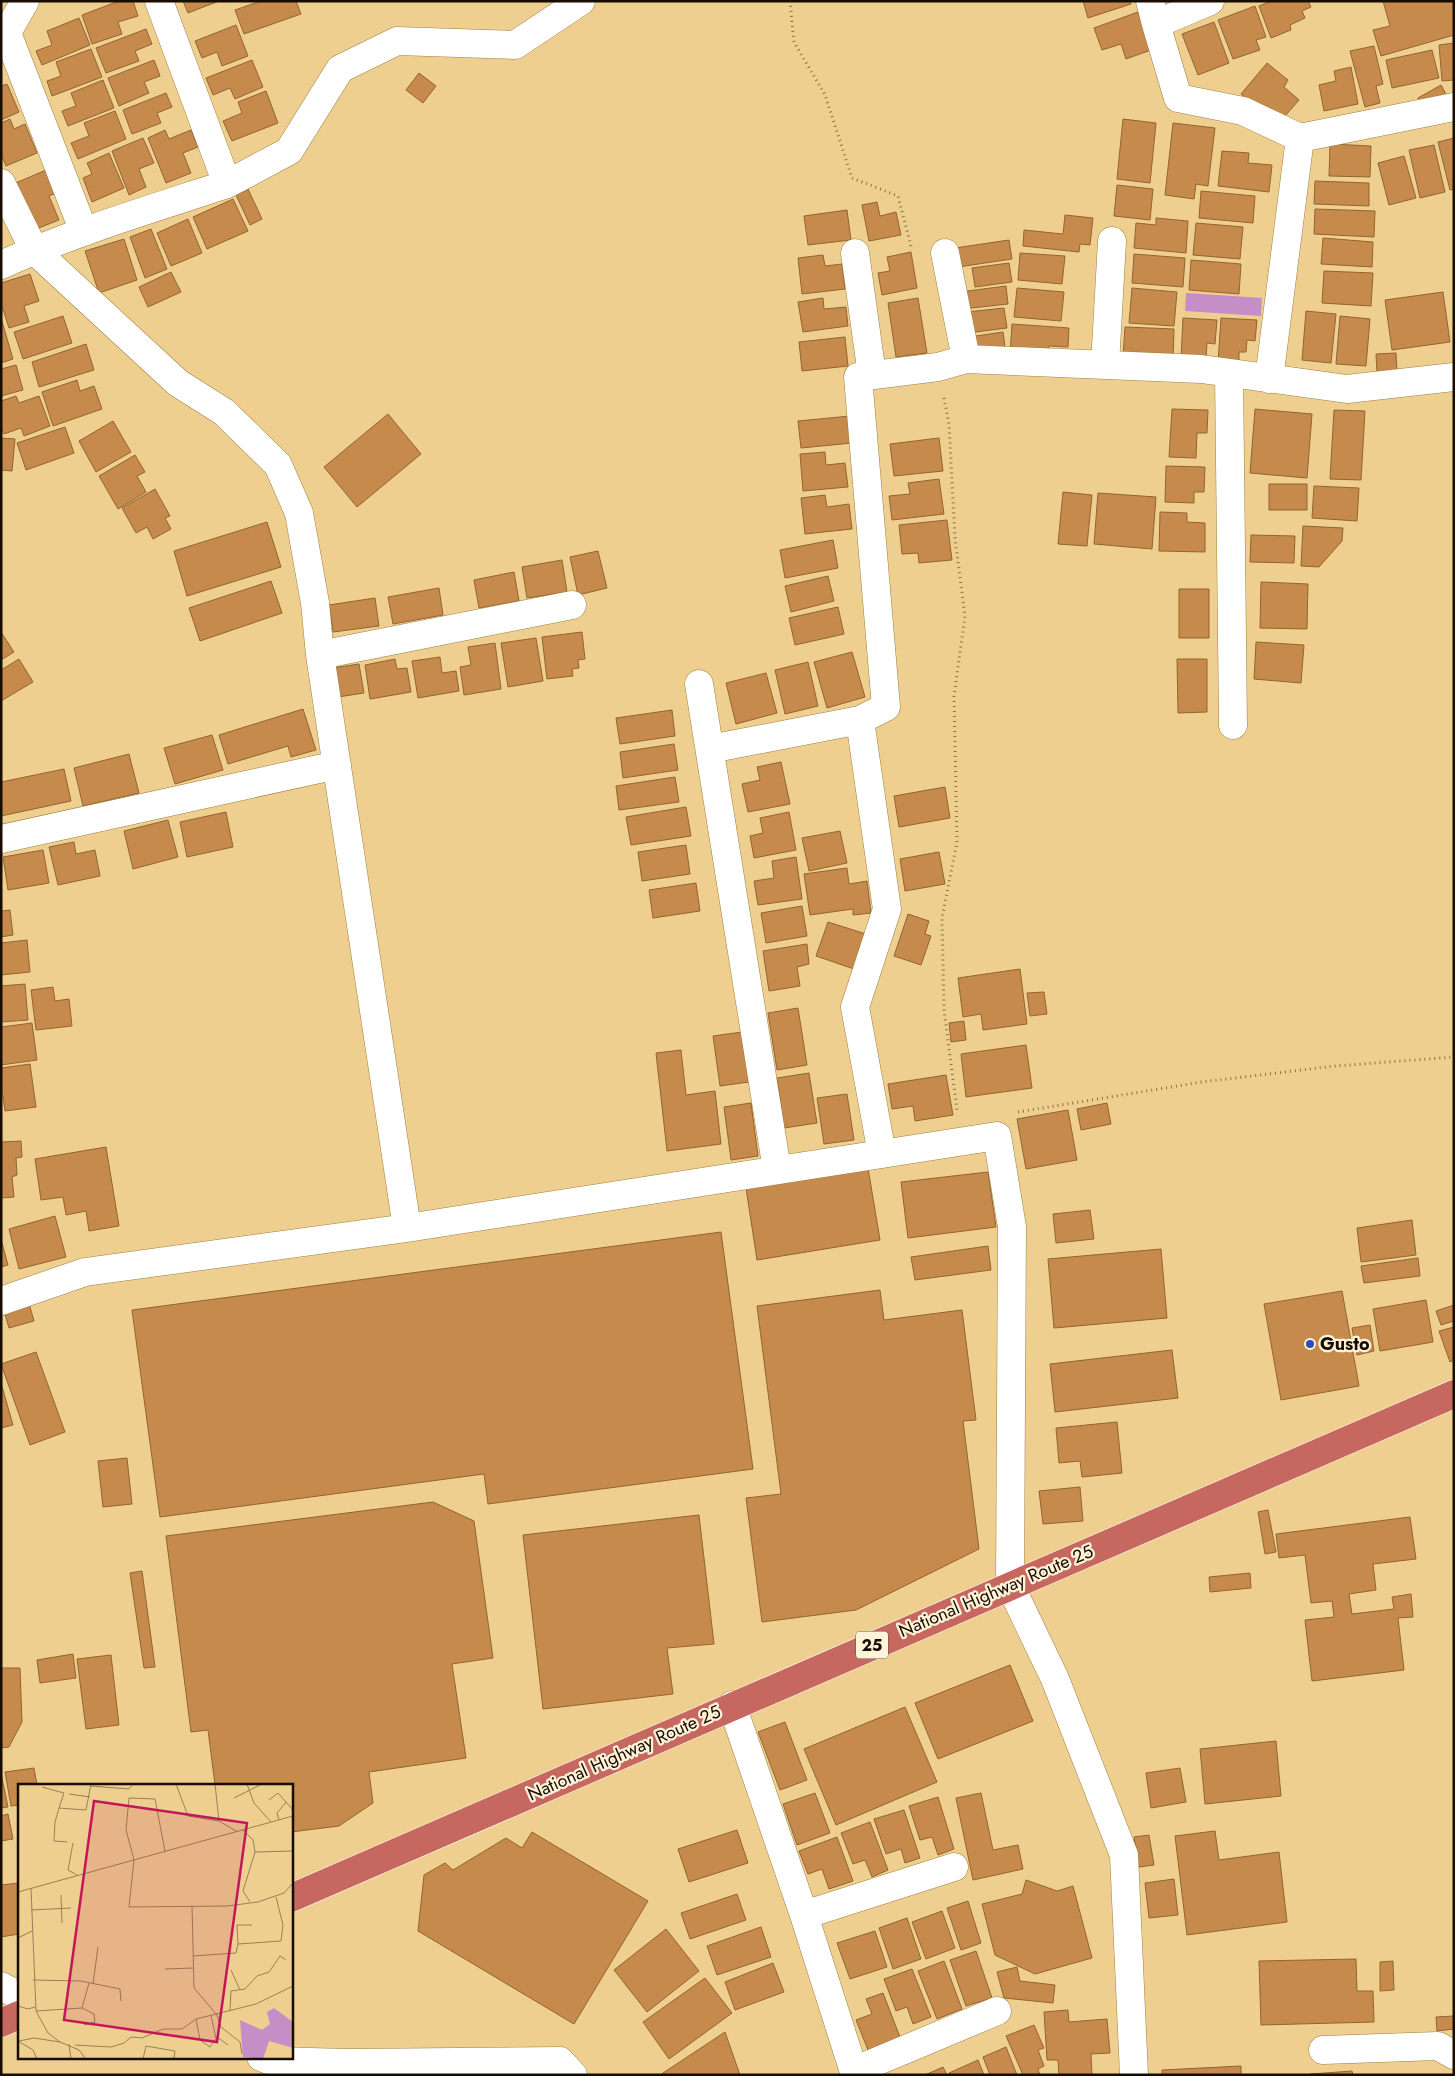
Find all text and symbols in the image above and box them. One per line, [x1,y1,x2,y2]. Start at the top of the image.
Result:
place label: Gusto [1320,1331,1370,1357]
marker: Gusto [1304,1338,1316,1350]
street label: National Highway Route 25 [895,1538,1097,1644]
road number: 25 [856,1632,888,1658]
street label: National Highway Route 25 [523,1699,725,1807]
inset map [18,1784,292,2058]

